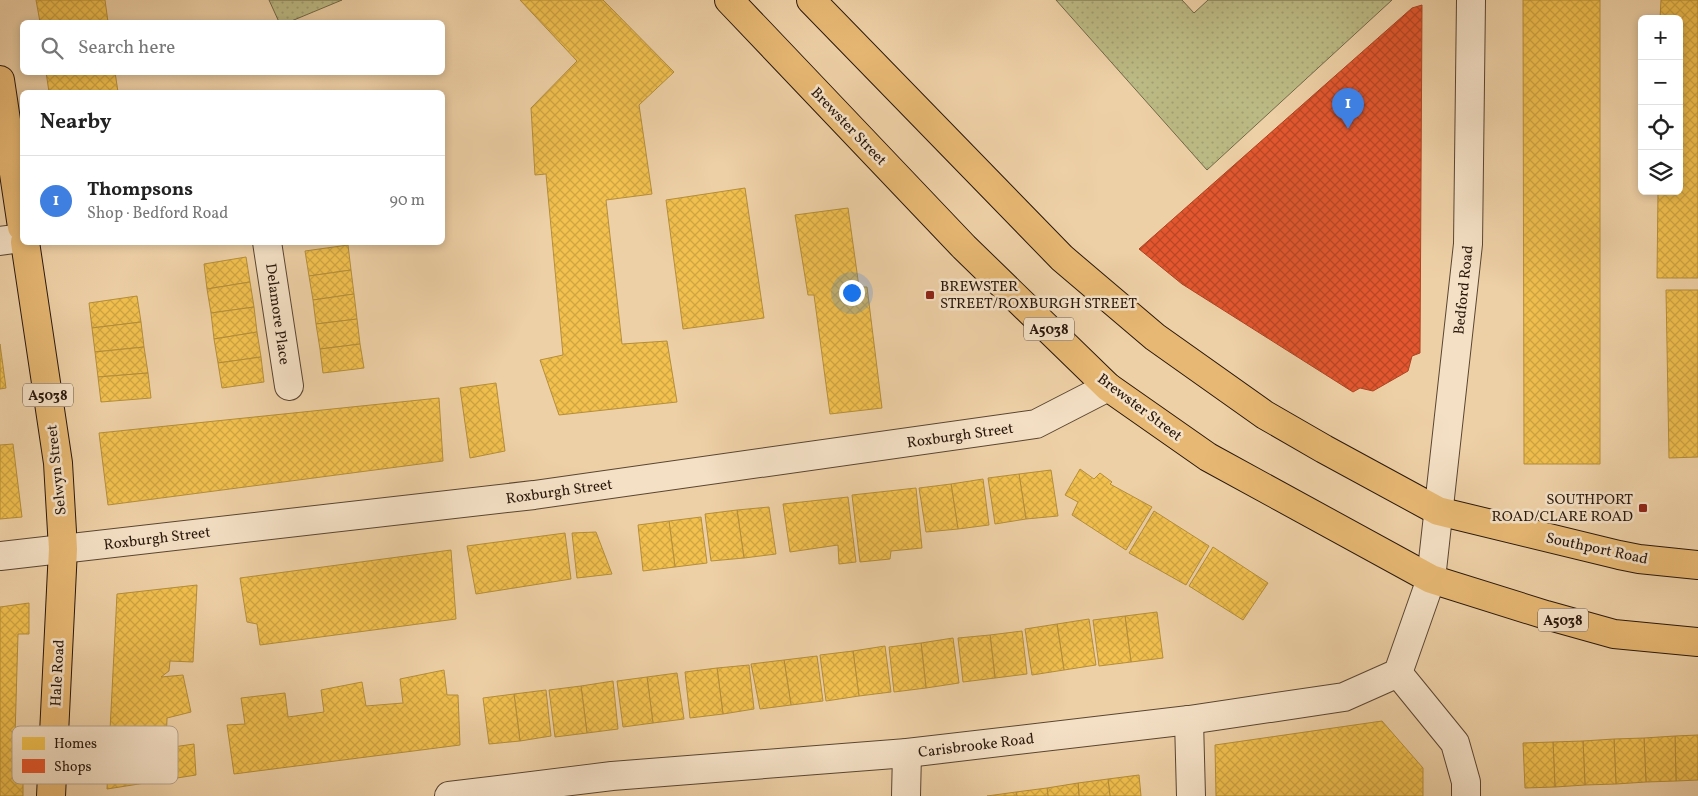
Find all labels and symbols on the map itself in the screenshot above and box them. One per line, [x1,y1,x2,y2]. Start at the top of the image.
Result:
street label: Brewster Street [805,83,891,171]
pin: 1 [1332,88,1364,129]
street label: Bedford Road [1449,244,1480,336]
street label: Delamore Place [259,262,294,366]
place label: BREWSTER STREET/ROXBURGH STREET [940,277,1137,315]
your location [839,280,865,306]
marker: BREWSTER STREET/ROXBURGH STREET [924,289,936,301]
road number: A5038 [1024,318,1074,340]
street label: Brewster Street [1092,369,1186,447]
road number: A5038 [23,384,73,406]
street label: Roxburgh Street [906,419,1015,454]
street label: Selwyn Street [42,424,73,516]
street label: Roxburgh Street [505,475,614,510]
place label: SOUTHPORT ROAD/CLARE ROAD [1492,490,1633,528]
marker: SOUTHPORT ROAD/CLARE ROAD [1637,502,1649,514]
street label: Roxburgh Street [103,523,212,556]
street label: Southport Road [1544,528,1650,571]
road number: A5038 [1538,608,1588,632]
street label: Hale Road [46,639,71,707]
legend [12,726,178,784]
street label: Carisbrooke Road [917,729,1035,764]
text: Homes [54,735,97,754]
text: Shops [54,758,92,777]

